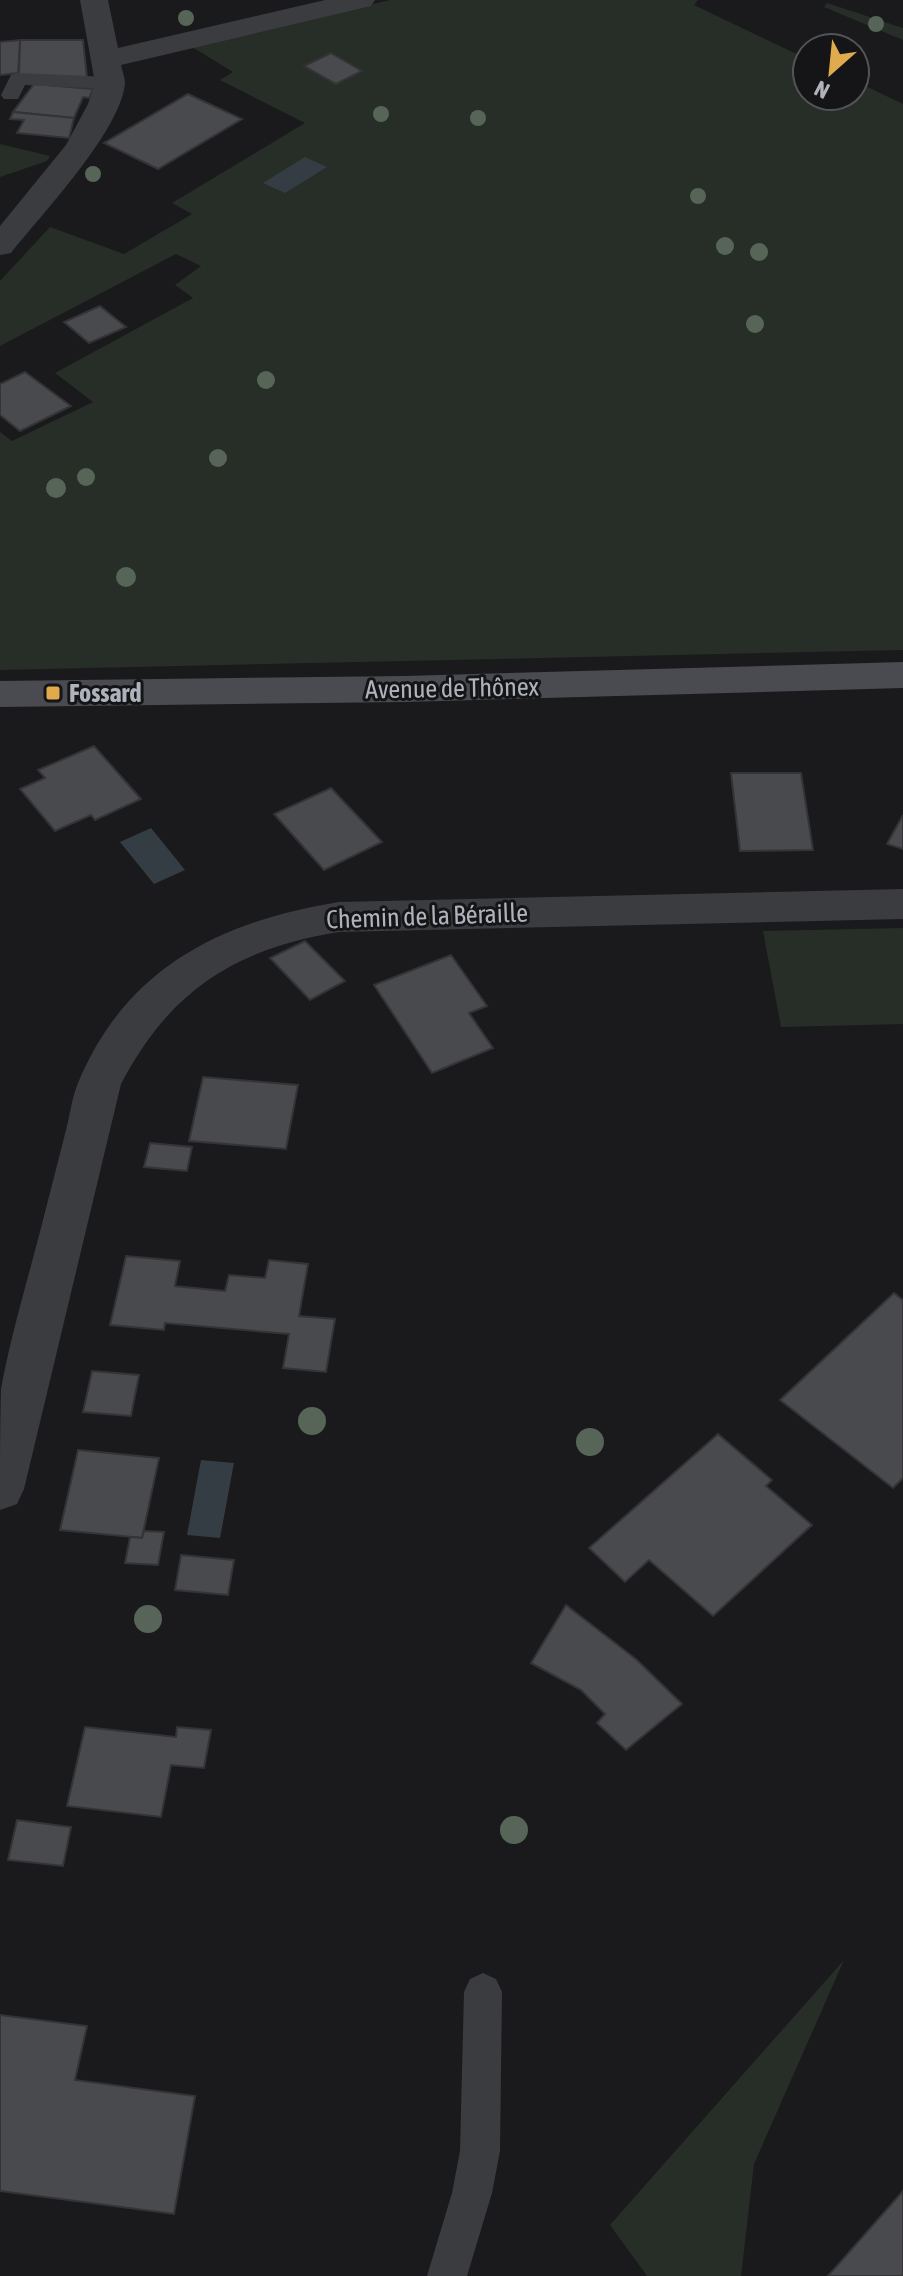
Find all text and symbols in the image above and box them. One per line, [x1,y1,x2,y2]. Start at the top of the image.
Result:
north arrow [791,32,871,112]
text: N [810,75,834,104]
street label: Avenue de Thônex [365,671,540,705]
place label: Fossard [69,678,142,708]
marker: Fossard [44,684,62,702]
street label: Chemin de la Béraille [326,897,528,935]

